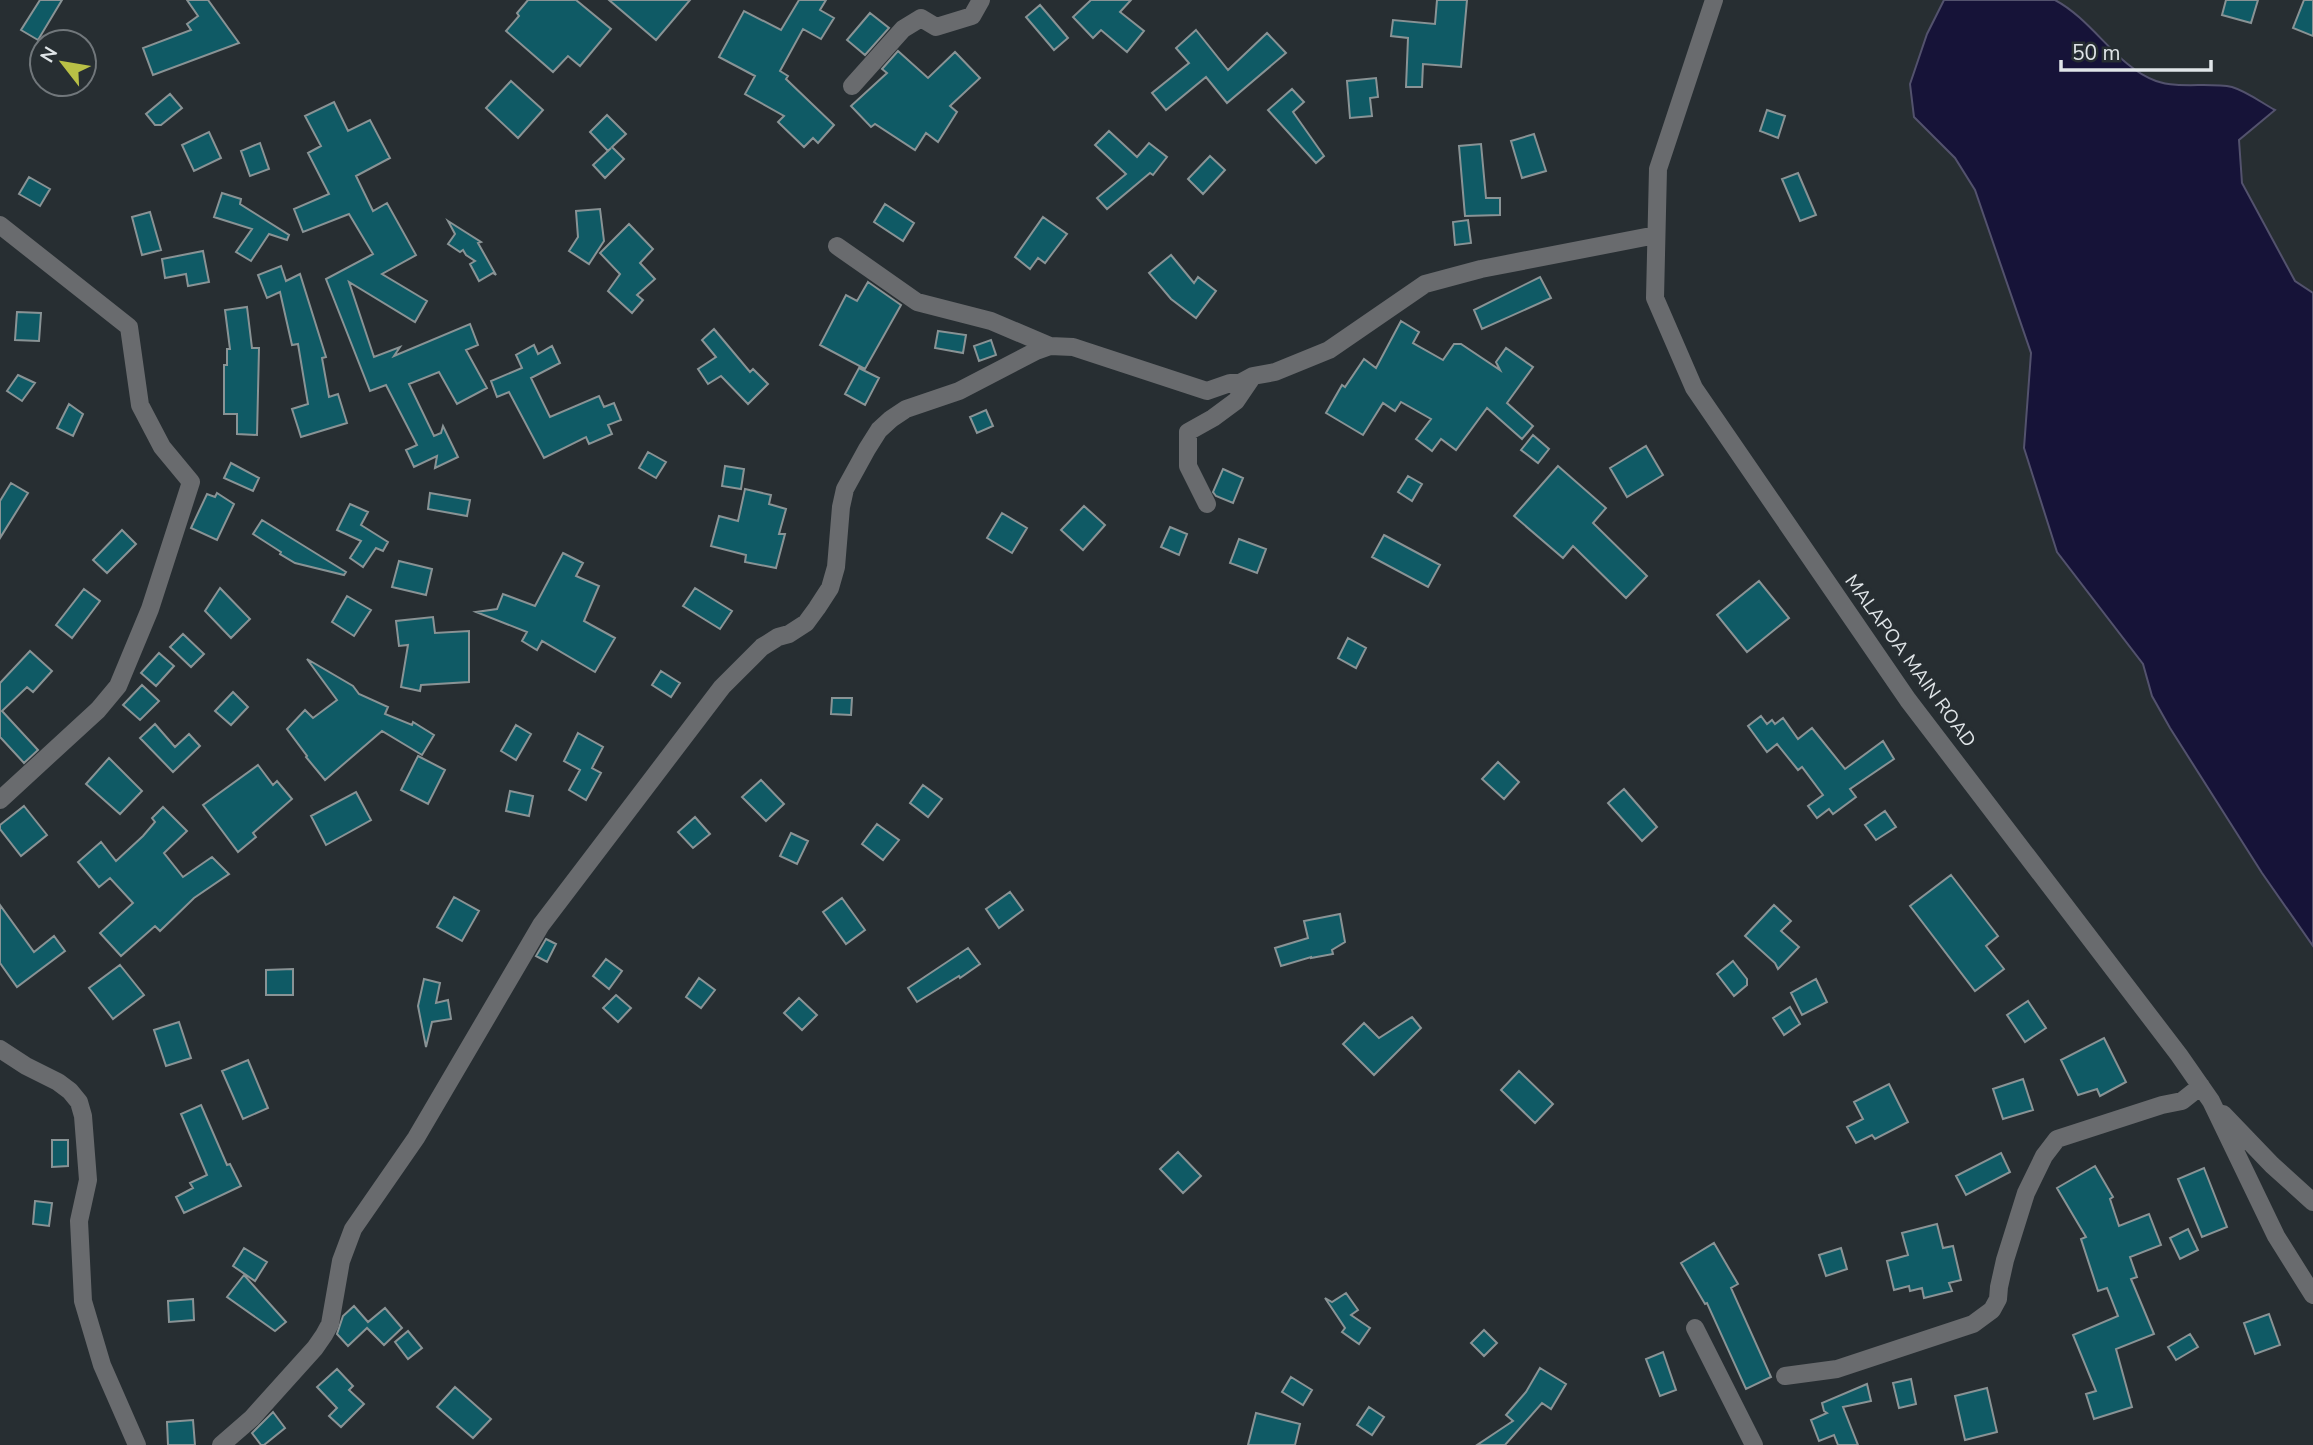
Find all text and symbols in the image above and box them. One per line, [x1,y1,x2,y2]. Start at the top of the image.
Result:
north arrow [28,28,98,98]
scale bar [2061,28,2212,72]
text: 50 m [2072,39,2121,67]
text: N [34,42,64,68]
street label: MALAPOA MAIN ROAD [1838,569,1982,753]

